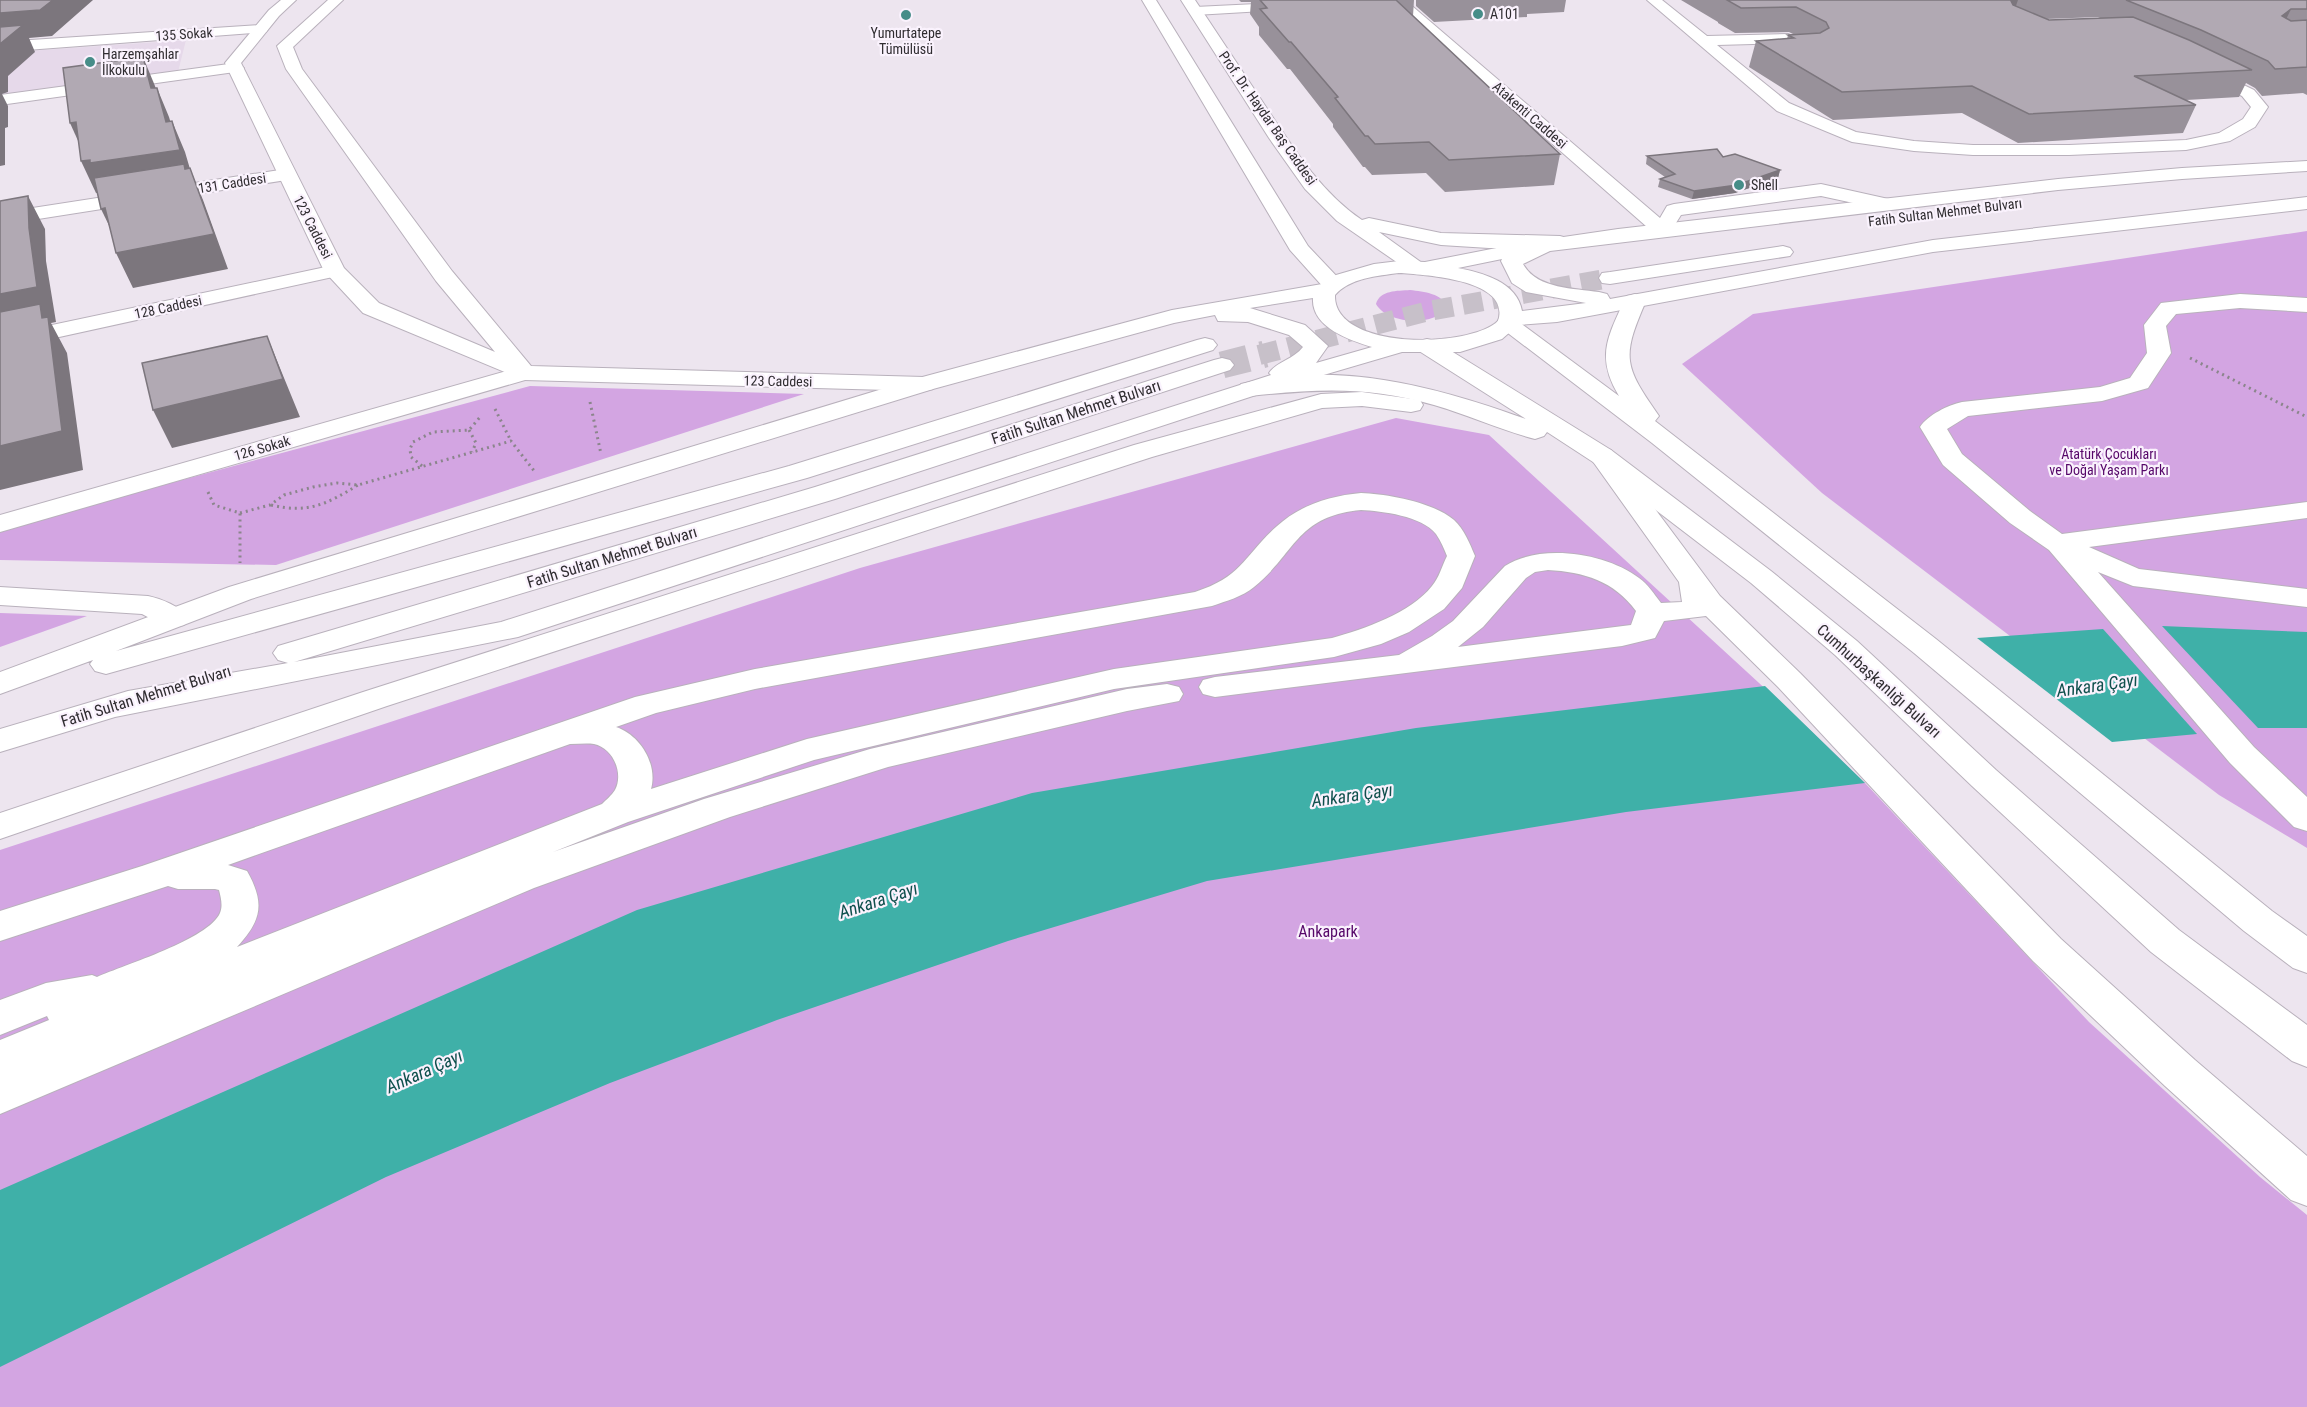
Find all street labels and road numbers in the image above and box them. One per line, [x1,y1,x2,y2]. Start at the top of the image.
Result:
street label: 135 Sokak [155,24,214,44]
street label: Prof. Dr. Haydar Baş Caddesi [1216,48,1320,188]
street label: Atakenti Caddesi [1489,78,1571,152]
street label: 131 Caddesi [197,170,267,196]
street label: 123 Caddesi [290,193,336,261]
street label: Fatih Sultan Mehmet Bulvarı [1867,195,2023,229]
street label: 128 Caddesi [133,292,203,322]
street label: 123 Caddesi [744,372,812,390]
street label: Fatih Sultan Mehmet Bulvarı [989,376,1163,448]
street label: 126 Sokak [232,432,293,464]
street label: Fatih Sultan Mehmet Bulvarı [525,522,699,592]
street label: Cumhurbaşkanlığı Bulvarı [1813,620,1945,742]
street label: Fatih Sultan Mehmet Bulvarı [59,661,233,731]

